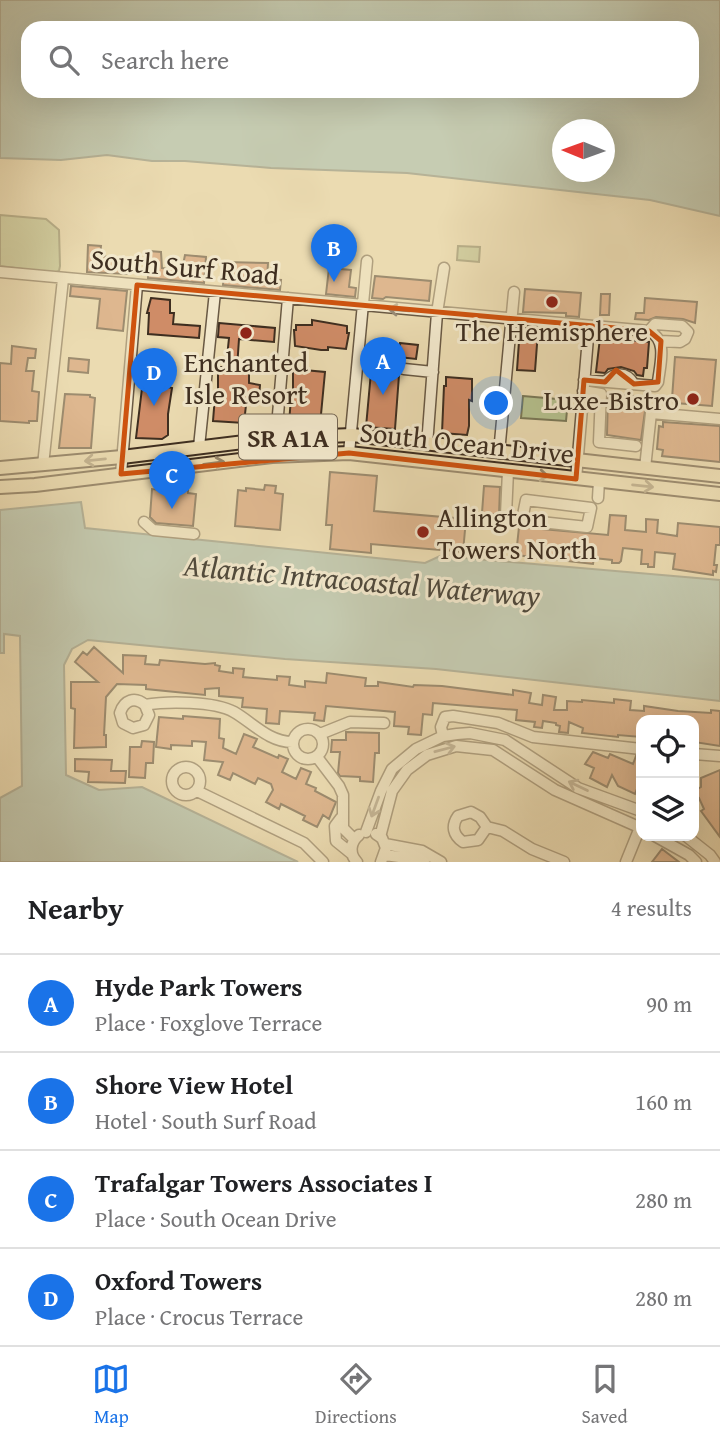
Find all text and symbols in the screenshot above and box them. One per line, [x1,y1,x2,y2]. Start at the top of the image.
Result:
search box [21,21,699,98]
text: Search here [101,40,229,79]
icon: search [45,41,83,79]
north arrow [552,119,615,182]
pin: B [311,224,357,282]
street label: South Surf Road [89,237,281,295]
marker: The Hemisphere [544,294,560,310]
one-way arrow [388,303,411,316]
place label: The Hemisphere [456,310,648,351]
marker: Enchanted Isle Resort [238,325,254,341]
pin: A [360,337,406,395]
place label: Enchanted Isle Resort [184,341,308,414]
pin: D [131,348,177,406]
place label: Luxe-Bistro [543,379,679,420]
your location [479,386,513,420]
marker: Luxe-Bistro [685,391,701,407]
street label: South Ocean Drive [358,410,576,474]
road number: SR A1A [239,414,337,460]
pin: C [149,451,195,509]
one-way arrow [84,454,107,467]
one-way arrow [202,456,225,469]
one-way arrow [526,468,549,481]
one-way arrow [632,480,654,493]
place label: Allington Towers North [437,496,597,569]
marker: Allington Towers North [415,524,431,540]
water label: Atlantic Intracoastal Waterway [181,542,542,618]
map controls [636,715,699,841]
button: locate [636,715,699,778]
one-way arrow [434,742,456,755]
button: layers [636,778,699,841]
one-way arrow [568,779,589,793]
one-way arrow [368,796,380,818]
text: Nearby [28,886,124,930]
text: 4 results [611,891,692,924]
text: Hyde Park Towers [95,967,303,1006]
text: A [44,987,58,1020]
text: 90 m [646,987,692,1020]
text: Place · Foxglove Terrace [95,1006,322,1039]
text: Shore View Hotel [95,1065,293,1104]
text: B [44,1085,58,1118]
text: 160 m [635,1085,692,1118]
text: Hotel · South Surf Road [95,1104,317,1137]
text: Trafalgar Towers Associates I [95,1163,433,1202]
text: C [44,1183,58,1216]
text: 280 m [635,1183,692,1216]
text: Place · South Ocean Drive [95,1202,337,1235]
text: Oxford Towers [95,1261,262,1300]
text: D [44,1281,58,1314]
text: 280 m [635,1281,692,1314]
text: Place · Crocus Terrace [95,1300,303,1333]
tab: Map [92,1360,130,1430]
tab: Directions [315,1360,397,1430]
tab: Saved [582,1360,628,1430]

